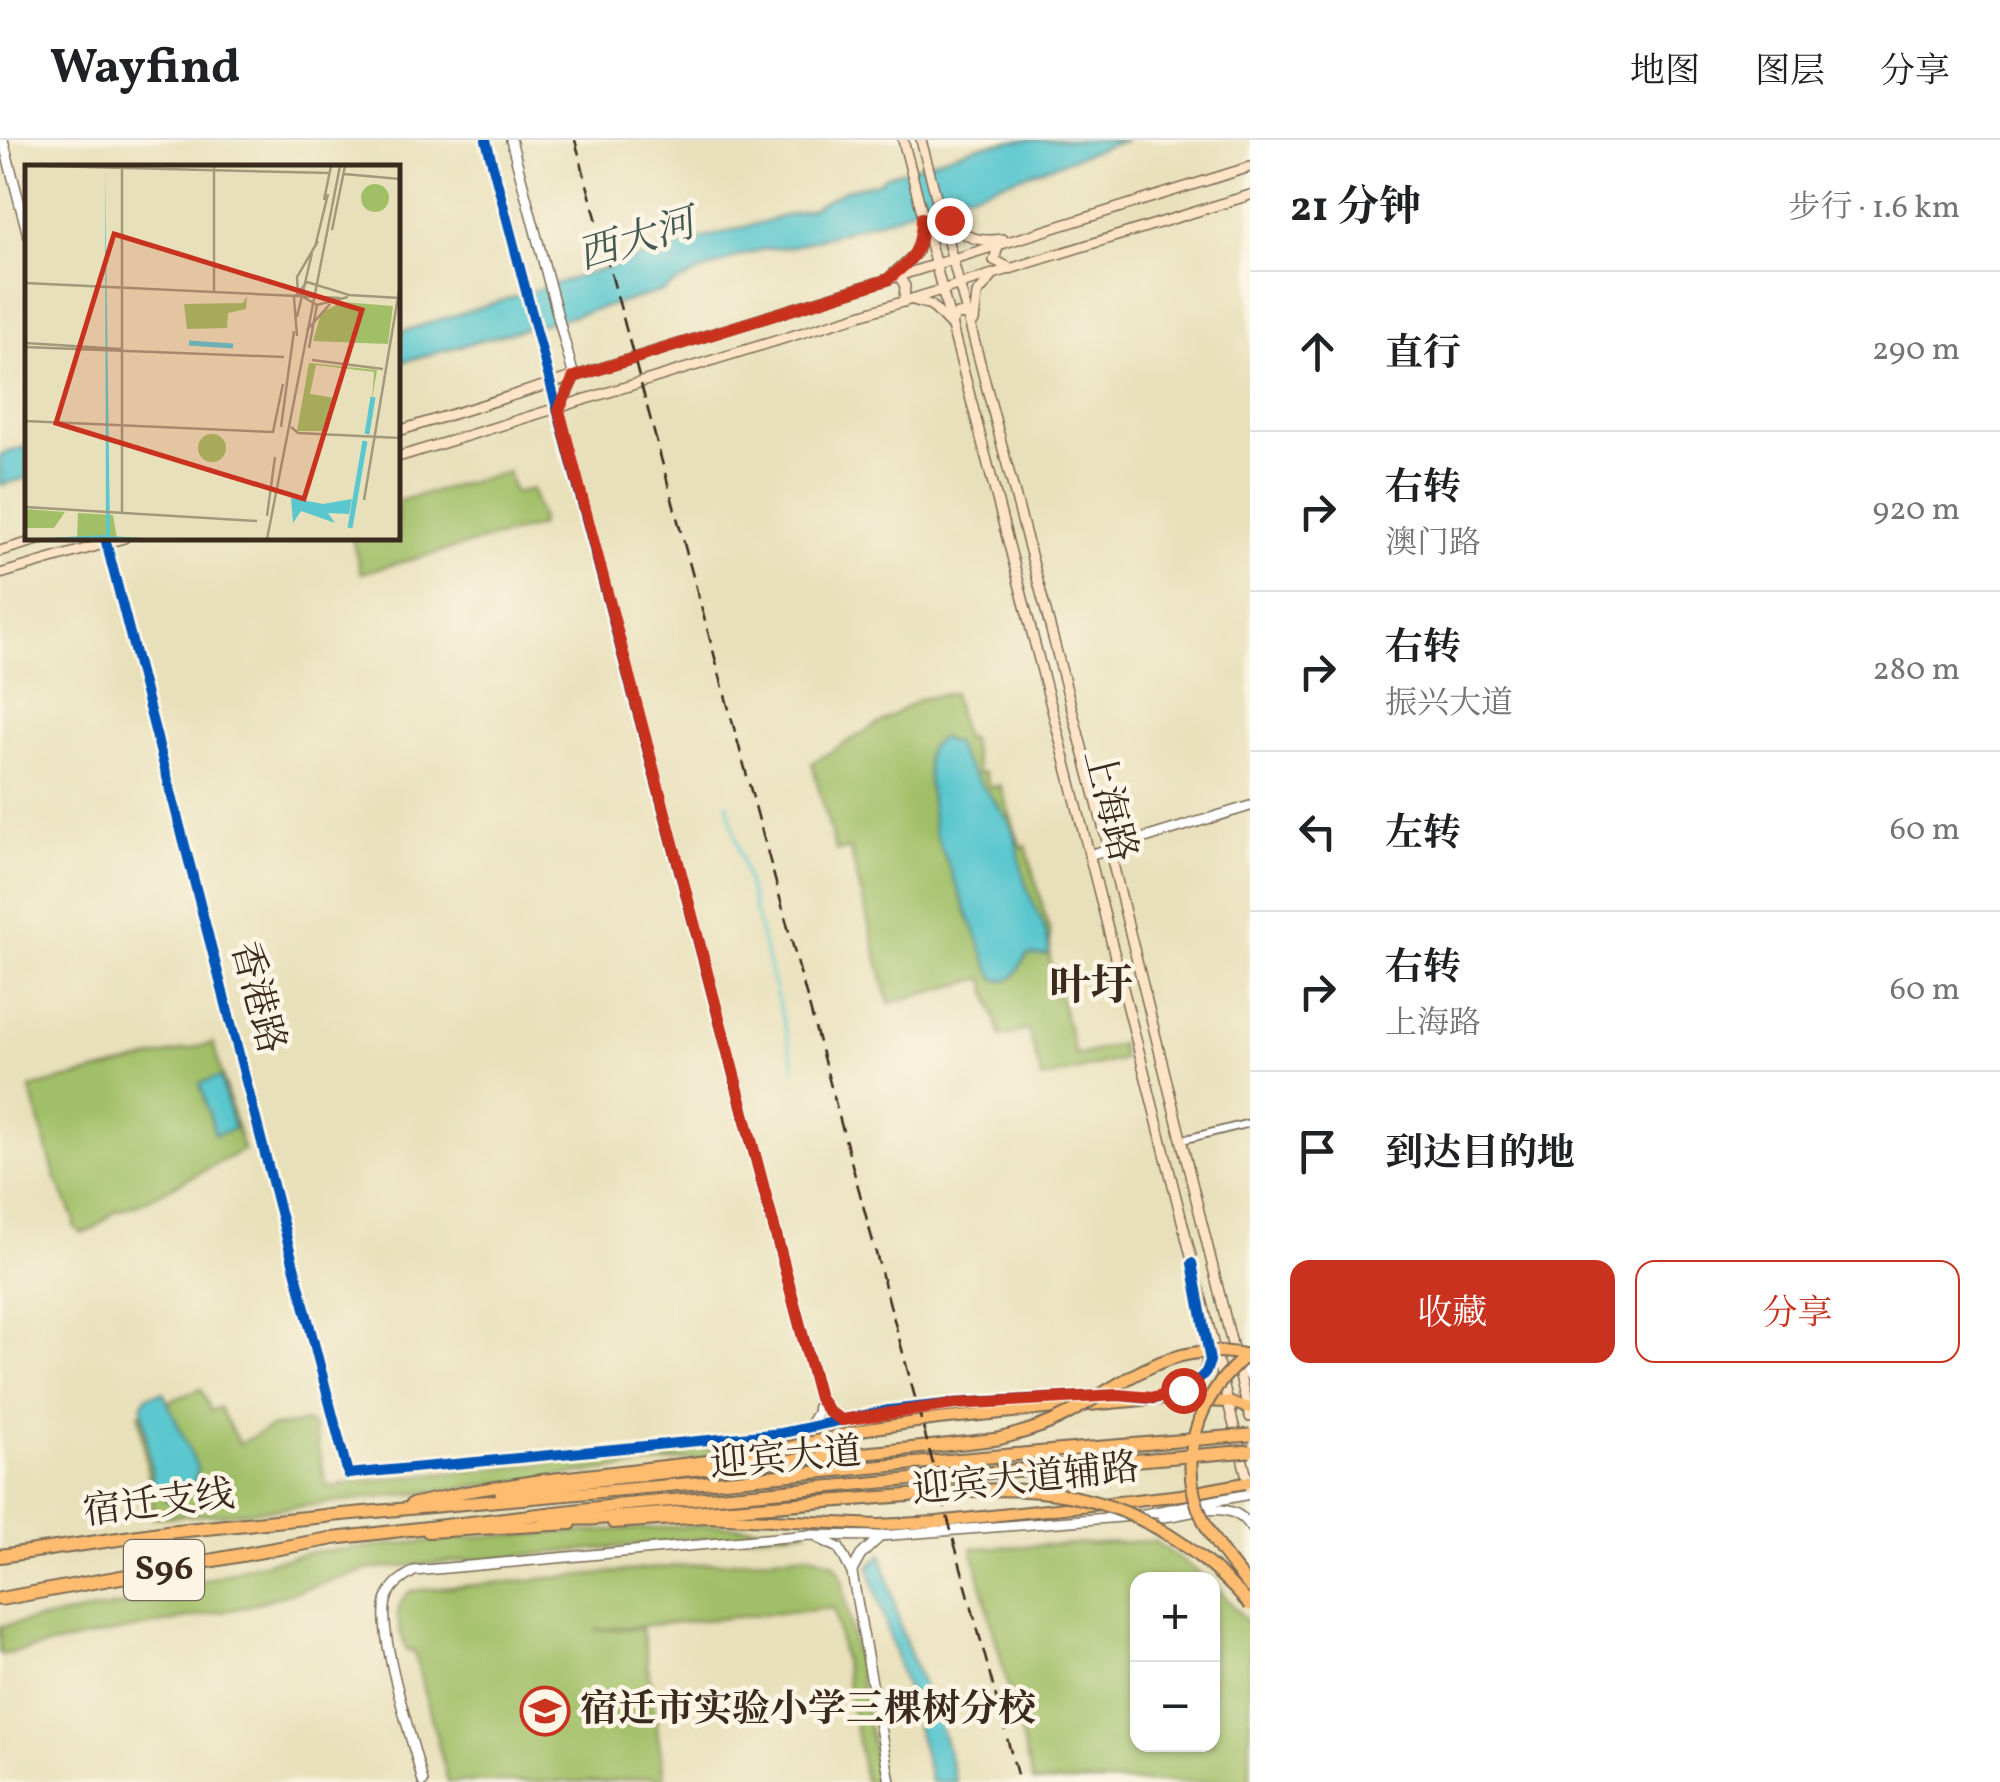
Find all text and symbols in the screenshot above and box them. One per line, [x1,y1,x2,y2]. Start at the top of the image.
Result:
text: Wayfind [50,36,240,103]
text: 地图 [1630,49,1700,97]
text: 图层 [1755,49,1825,97]
text: 分享 [1880,49,1950,97]
inset map [25,165,400,540]
text: 21 分钟 [1290,180,1421,239]
text: 步行 · 1.6 km [1789,187,1960,231]
water label: 西大河 [571,196,708,286]
route end [927,198,973,244]
icon: ahead [1290,324,1345,379]
text: 直行 [1385,329,1461,382]
text: 290 m [1872,329,1960,373]
text: 右转 [1385,463,1461,516]
icon: right [1290,484,1345,539]
text: 920 m [1873,489,1960,533]
text: 澳门路 [1385,523,1481,567]
text: 右转 [1385,623,1461,676]
icon: right [1290,644,1345,699]
text: 280 m [1873,649,1960,693]
text: 振兴大道 [1385,683,1513,727]
street label: 上海路 [1068,744,1148,868]
icon: left [1290,804,1345,859]
text: 左转 [1385,809,1461,862]
text: 60 m [1890,809,1960,853]
street label: 香港路 [216,936,296,1060]
text: 右转 [1385,943,1461,996]
district label: 叶圩 [1049,959,1133,1018]
icon: right [1290,964,1345,1019]
text: 60 m [1890,969,1960,1013]
text: 上海路 [1385,1003,1481,1047]
icon: arrive [1290,1124,1345,1179]
text: 到达目的地 [1385,1129,1575,1182]
button: 收藏 [1290,1260,1615,1363]
button: 分享 [1635,1260,1960,1363]
route start [1161,1368,1207,1414]
street label: 迎宾大道 [708,1427,864,1493]
street label: 迎宾大道辅路 [910,1443,1142,1519]
street label: 宿迁支线 [80,1469,238,1541]
road number: S96 [124,1540,204,1600]
map controls [1130,1572,1220,1752]
button: + [1130,1572,1220,1662]
button: − [1130,1662,1220,1752]
school or university icon: 宿迁市实验小学三棵树分校 [519,1685,571,1737]
place label: 宿迁市实验小学三棵树分校 [580,1685,1036,1738]

